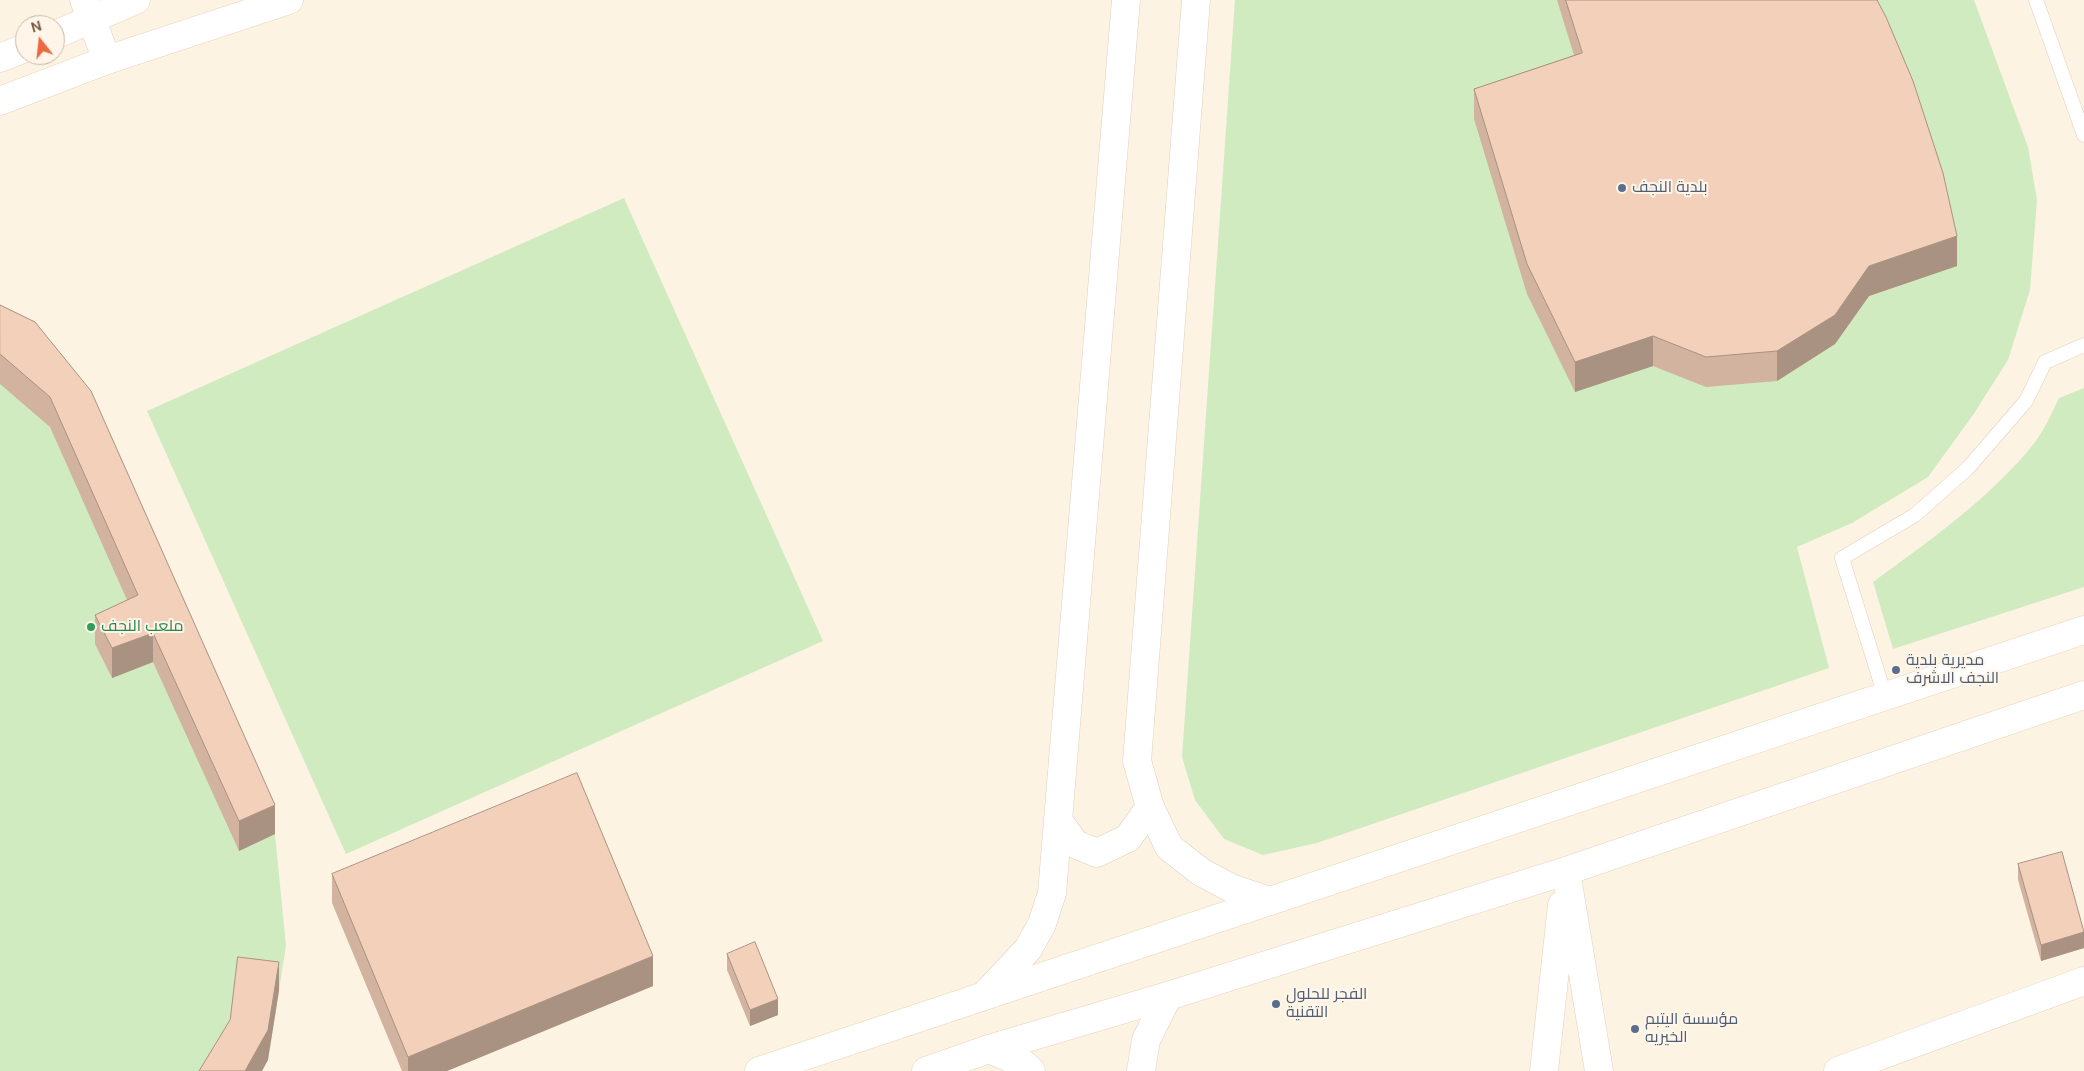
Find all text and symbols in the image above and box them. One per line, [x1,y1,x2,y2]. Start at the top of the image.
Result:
north arrow [15,15,65,65]
text: N [29,16,44,37]
place label: بلدية النجف [1632,178,1707,198]
marker: بلدية النجف [1616,182,1628,194]
place label: ملعب النجف [101,617,184,637]
marker: ملعب النجف [85,621,97,633]
place label: مديرية بلدية النجف الاشرف [1906,651,1999,689]
marker: مديرية بلدية النجف الاشرف [1890,664,1902,676]
place label: الفجر للحلول التقنية [1286,985,1367,1023]
marker: الفجر للحلول التقنية [1270,998,1282,1010]
place label: مؤسسة اليتبم الخيريه [1645,1010,1738,1048]
marker: مؤسسة اليتبم الخيريه [1629,1023,1641,1035]

